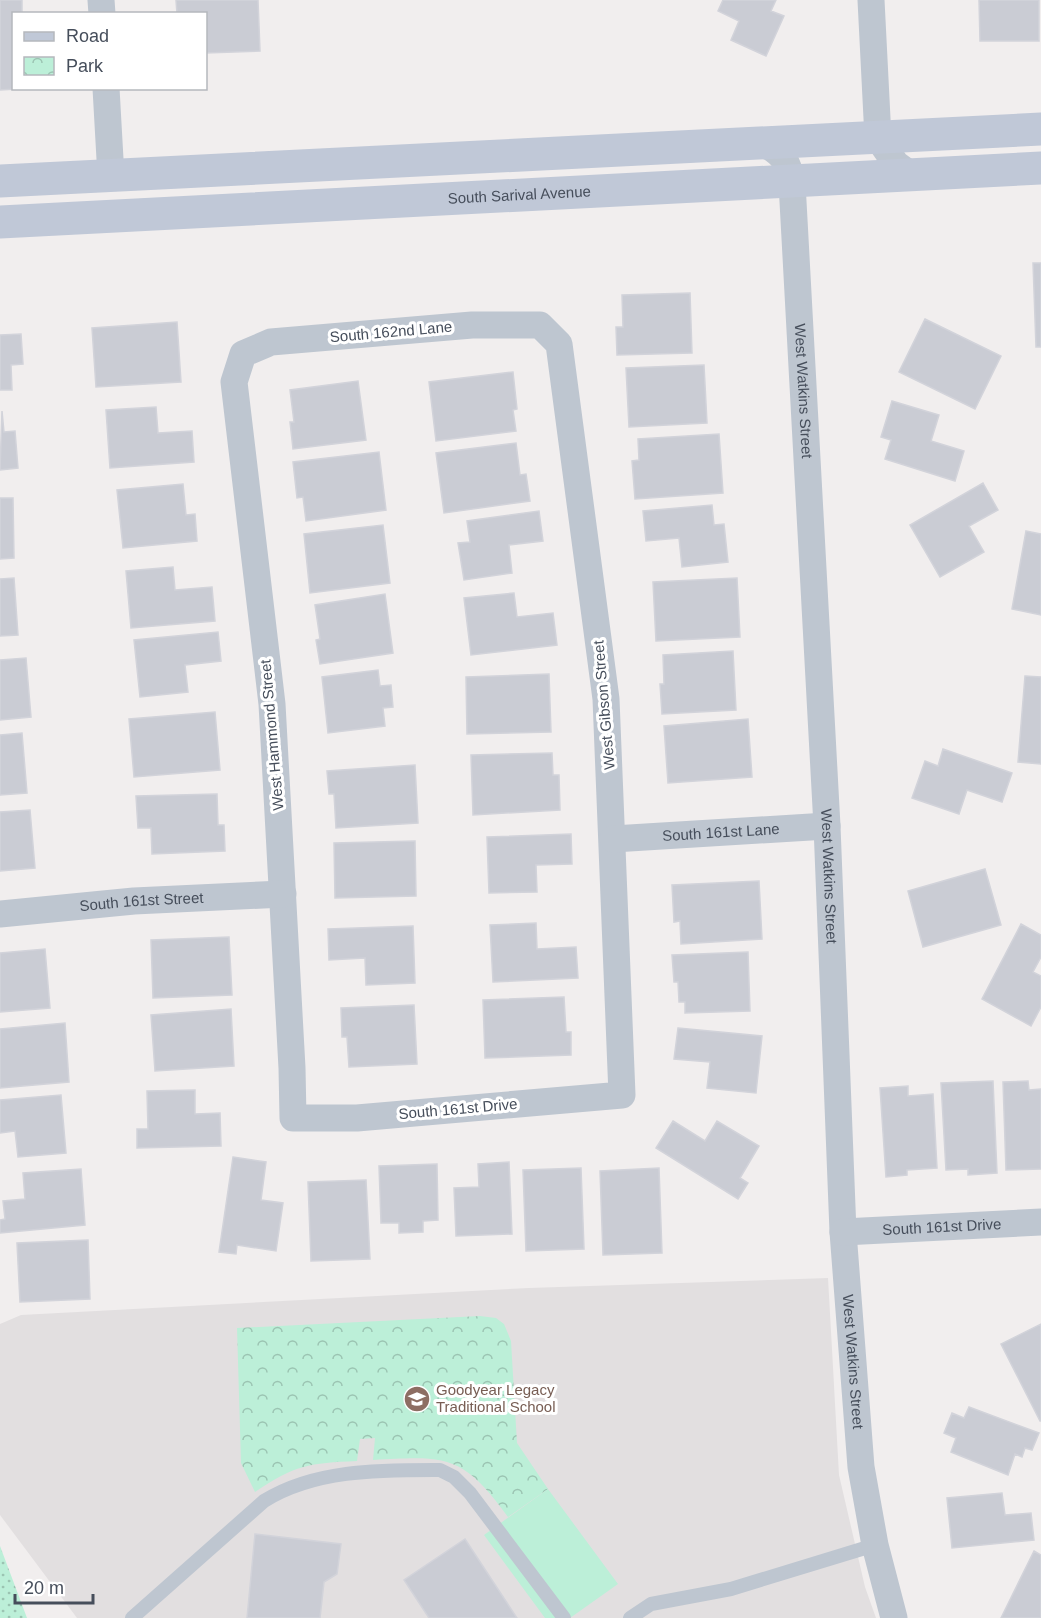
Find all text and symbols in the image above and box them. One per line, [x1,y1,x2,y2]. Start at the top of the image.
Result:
legend [12,12,207,90]
text: Road [66,26,109,46]
text: Park [66,56,104,76]
street label: South Sarival Avenue [447,182,591,207]
street label: South 162nd Lane [329,318,453,345]
street label: West Watkins Street [792,323,816,460]
street label: West Gibson Street [589,639,618,770]
street label: West Hammond Street [256,658,287,811]
street label: West Watkins Street [818,808,841,945]
street label: South 161st Lane [662,820,780,844]
street label: South 161st Street [79,889,205,914]
street label: South 161st Drive [398,1095,518,1122]
street label: South 161st Drive [882,1215,1002,1238]
street label: West Watkins Street [840,1294,867,1430]
place label: Goodyear Legacy Traditional School [436,1381,556,1415]
school or university icon: Goodyear Legacy Traditional School [402,1384,432,1414]
scale bar [15,1567,93,1605]
text: 20 m [24,1578,64,1598]

